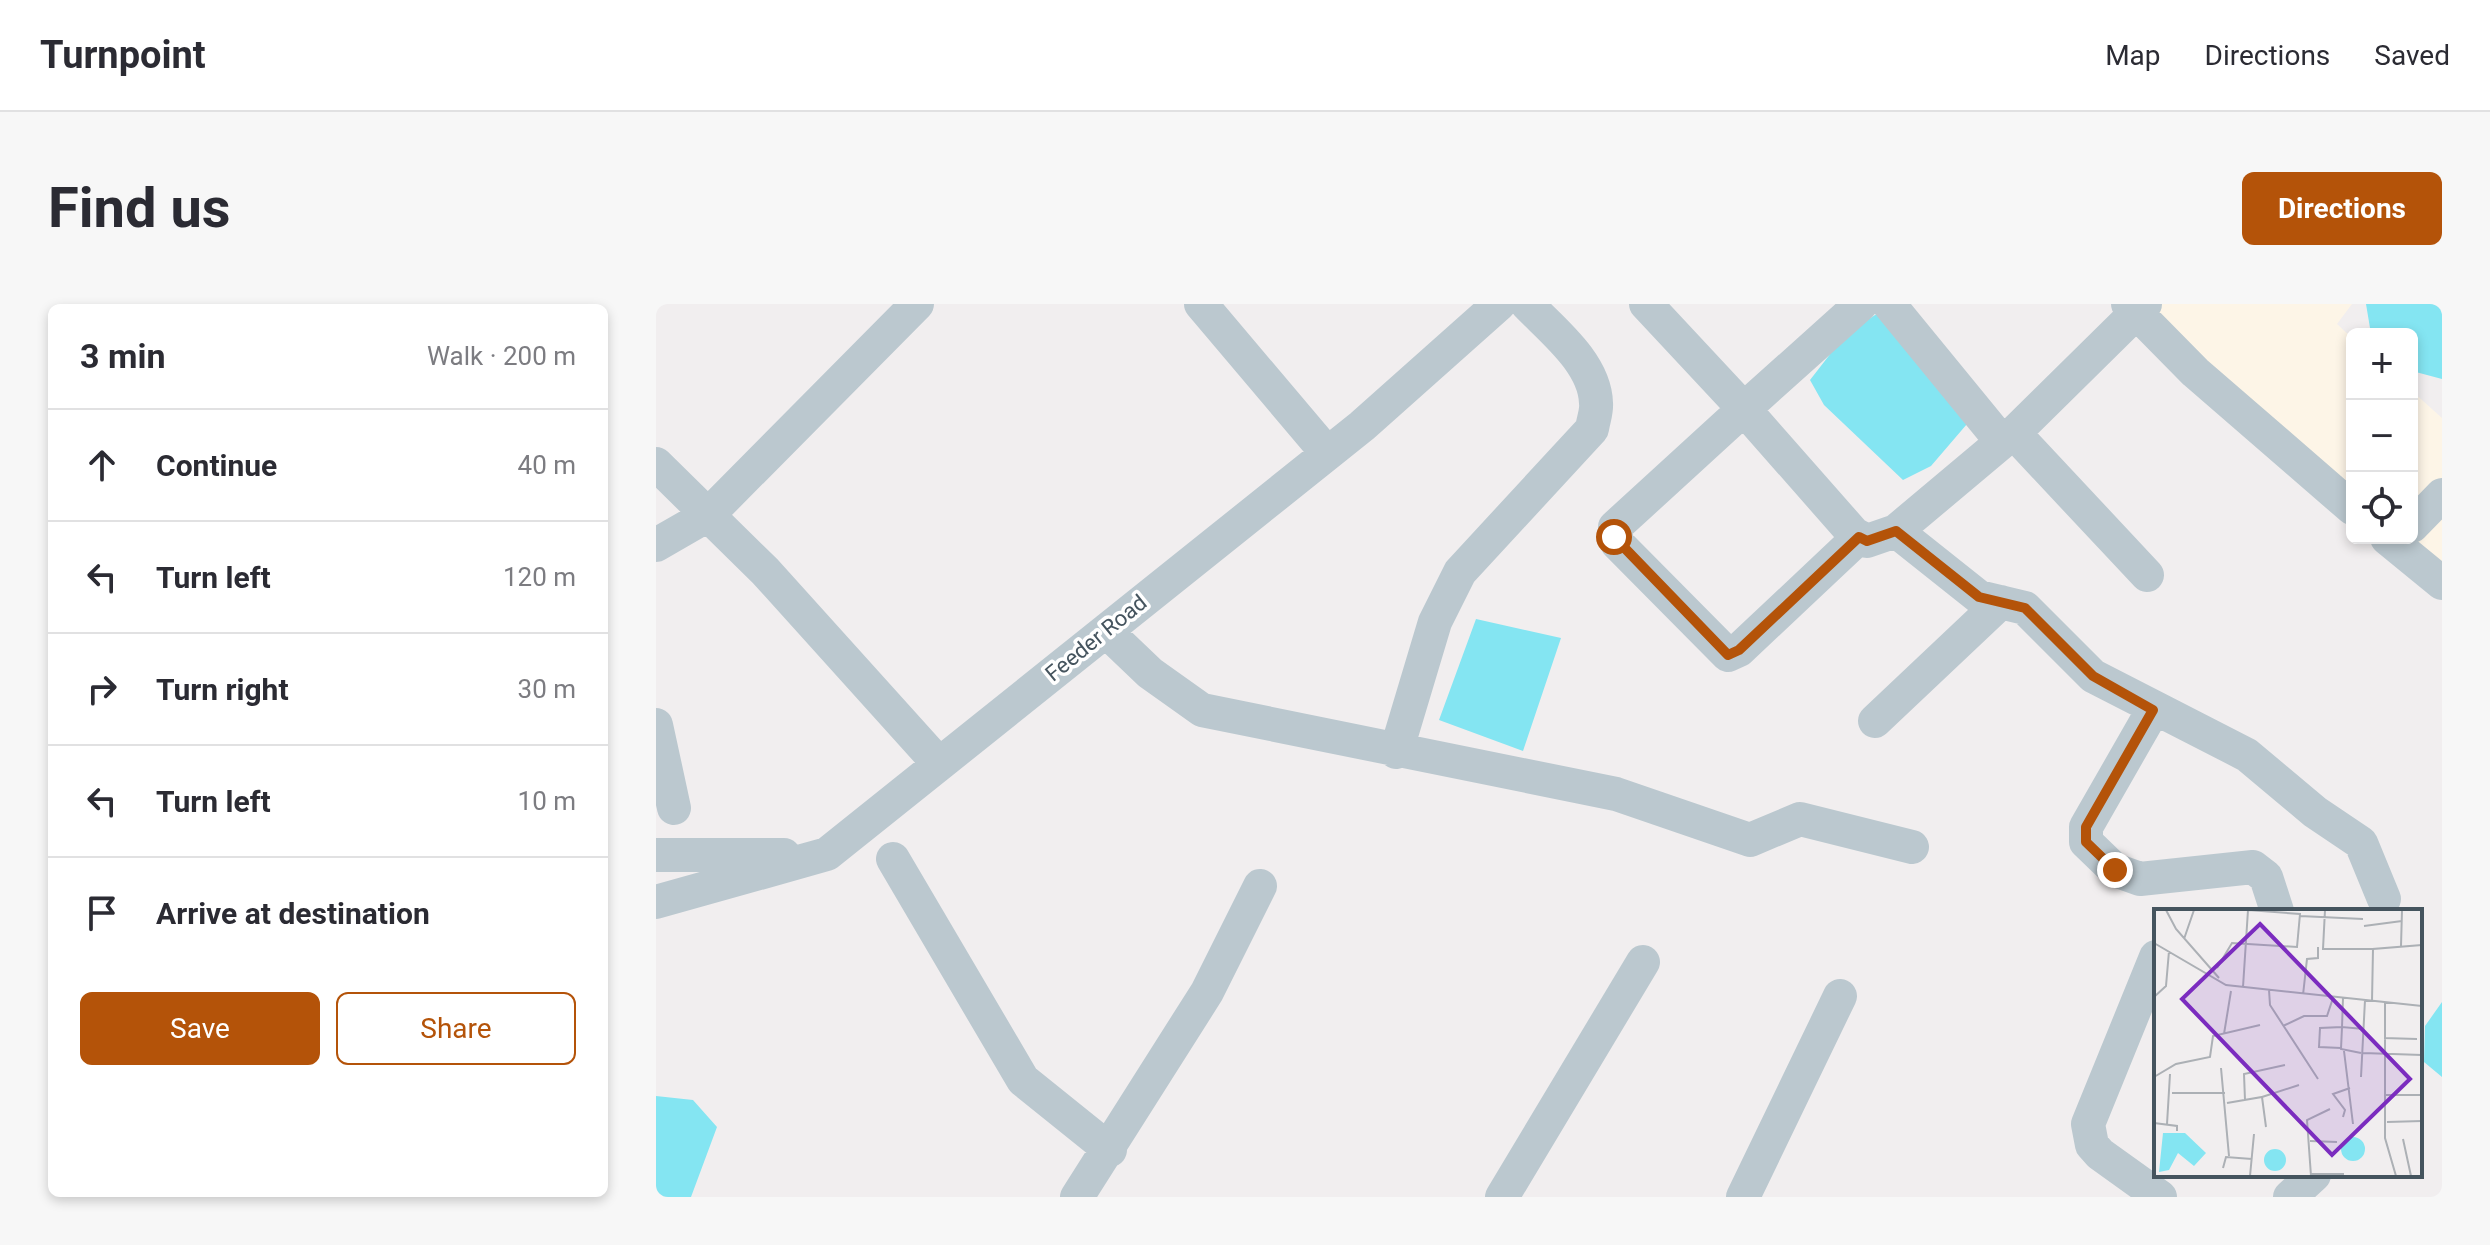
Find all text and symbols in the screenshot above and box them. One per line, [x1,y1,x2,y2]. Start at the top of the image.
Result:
text: Turnpoint [40,33,206,77]
text: Map [2105,39,2161,72]
text: Directions [2205,39,2330,72]
text: Saved [2374,39,2450,72]
button: Directions [2242,172,2442,245]
text: Find us [48,175,231,241]
map controls [2346,328,2418,544]
button: + [2346,328,2418,400]
text: 3 min [80,336,165,376]
text: Walk · 200 m [427,341,576,371]
button: − [2346,400,2418,472]
icon: ahead [80,443,124,487]
text: Continue [156,448,277,483]
text: 40 m [518,450,576,480]
button: locate [2346,472,2418,544]
route start [1596,519,1632,555]
icon: left [80,555,124,599]
text: Turn left [156,560,271,595]
text: 120 m [503,562,576,592]
street label: Feeder Road [1040,590,1152,686]
icon: right [80,667,124,711]
text: Turn right [156,672,289,707]
text: 30 m [518,674,576,704]
icon: left [80,779,124,823]
text: Turn left [156,784,271,819]
text: 10 m [518,786,576,816]
route end [2097,852,2133,888]
icon: arrive [80,891,124,935]
text: Arrive at destination [156,896,430,931]
inset map [2154,909,2422,1177]
button: Save [80,992,320,1065]
button: Share [336,992,576,1065]

